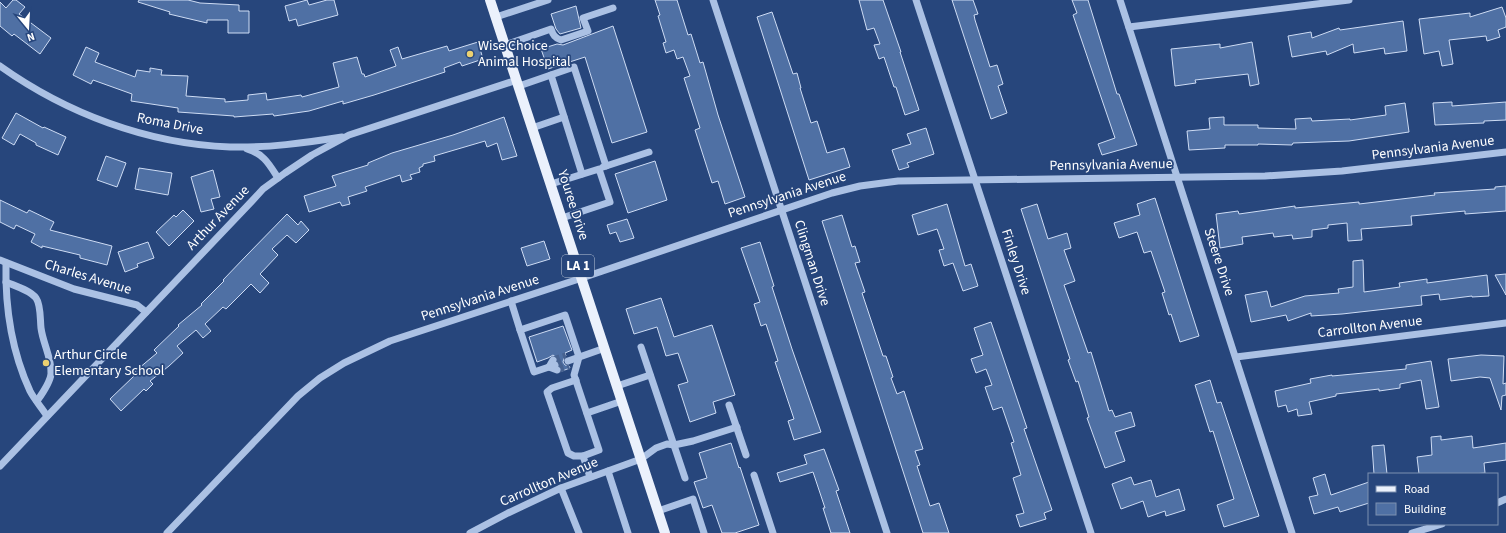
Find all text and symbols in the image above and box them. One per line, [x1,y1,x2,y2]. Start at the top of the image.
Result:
north arrow [8,8,48,48]
text: N [25,29,37,45]
place label: Wise Choice Animal Hospital [478,36,571,72]
marker: Wise Choice Animal Hospital [465,49,475,59]
street label: Roma Drive [135,108,205,140]
street label: Pennsylvania Avenue [1371,131,1495,165]
street label: Pennsylvania Avenue [1049,154,1173,176]
street label: Youree Drive [552,166,594,243]
street label: Pennsylvania Avenue [725,166,849,224]
street label: Arthur Avenue [182,181,254,255]
street label: Clingman Drive [789,217,835,309]
street label: Steere Drive [1199,225,1239,299]
street label: Finley Drive [996,226,1036,298]
street label: Charles Avenue [42,254,134,300]
road number: LA 1 [562,255,594,277]
street label: Pennsylvania Avenue [418,269,542,327]
street label: Carrollton Avenue [1317,311,1423,343]
place label: Arthur Circle Elementary School [54,345,165,381]
marker: Arthur Circle Elementary School [41,358,51,368]
street label: Carrollton Avenue [497,452,601,512]
legend [1368,473,1498,525]
text: Road [1404,481,1430,498]
text: Building [1404,501,1446,518]

